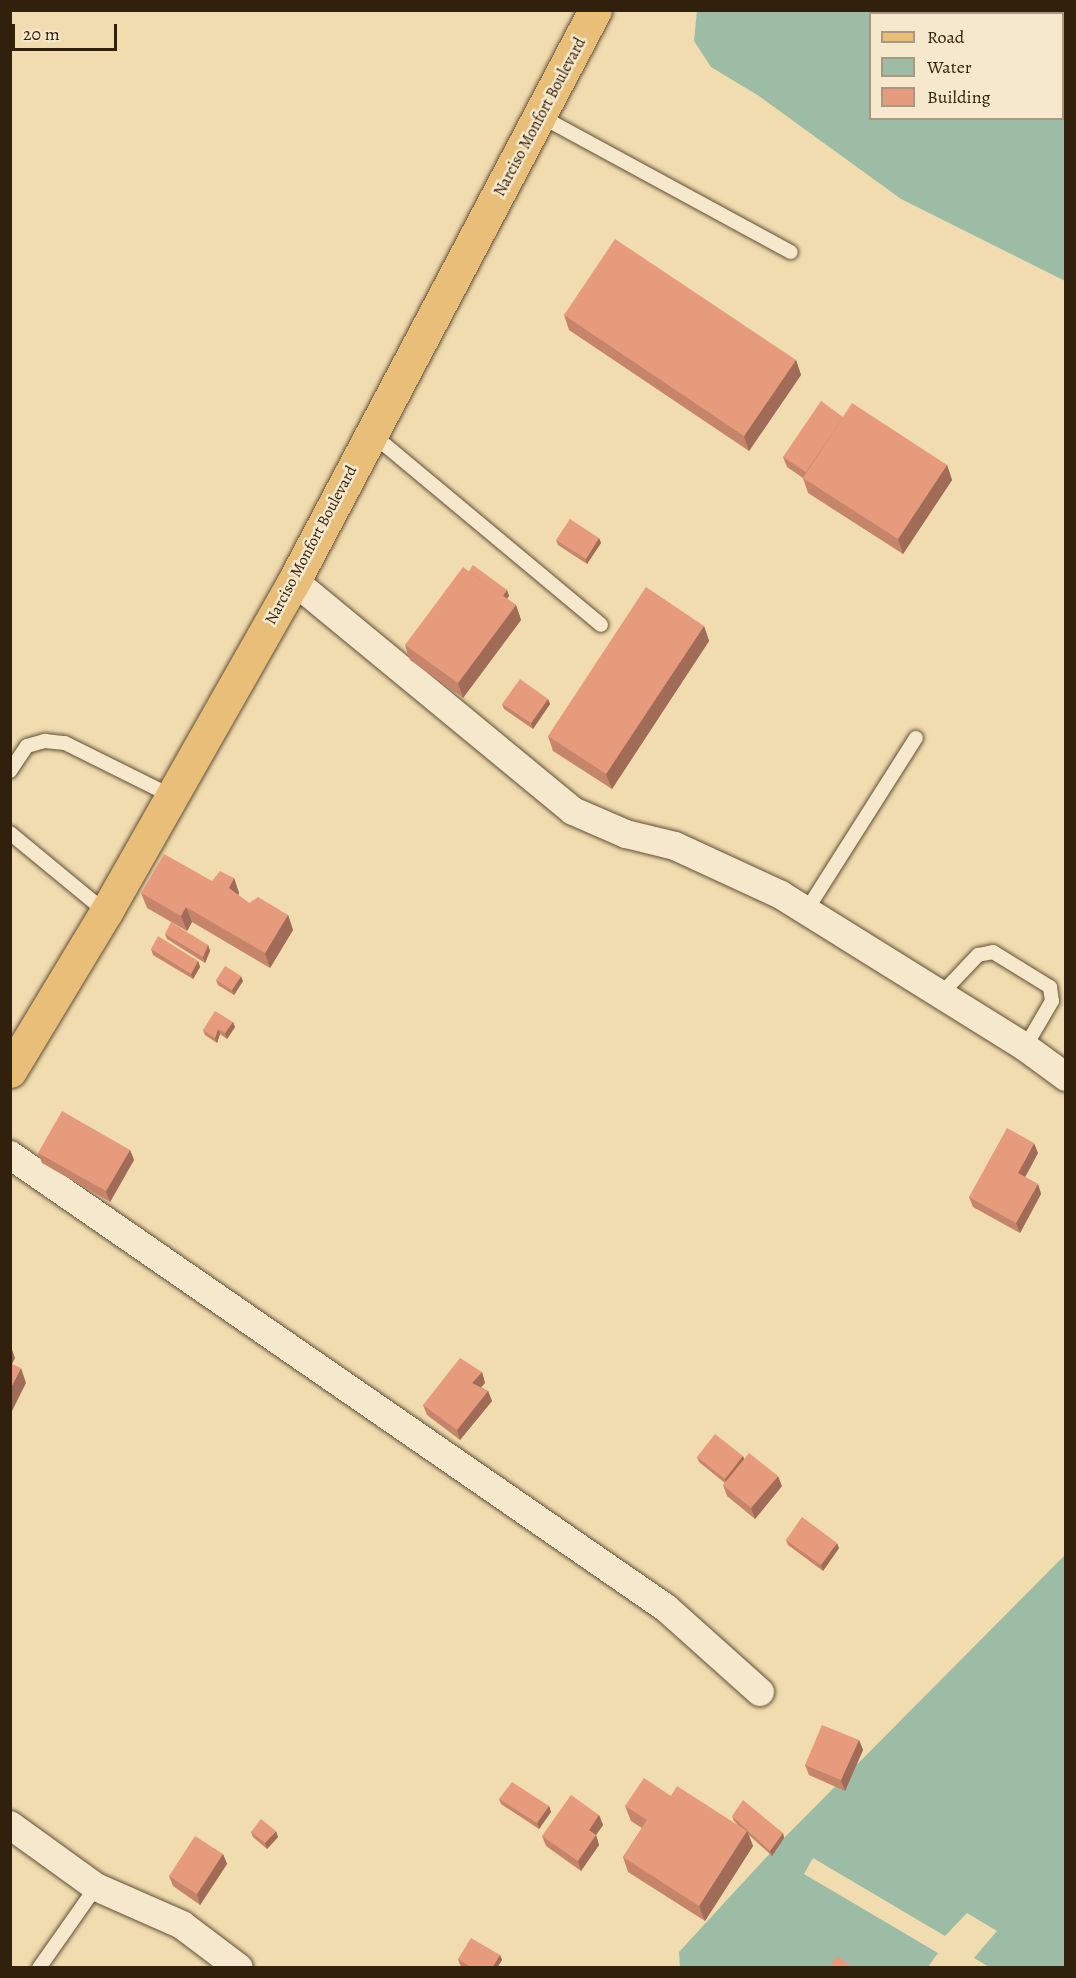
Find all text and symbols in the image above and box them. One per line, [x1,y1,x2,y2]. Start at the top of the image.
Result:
scale bar [15,12,120,50]
legend [869,12,1064,120]
text: 20 m [23,22,60,46]
text: Road [927,25,964,49]
street label: Narciso Monfort Boulevard [490,34,590,200]
text: Water [927,55,972,79]
text: Building [927,85,991,109]
street label: Narciso Monfort Boulevard [261,462,361,628]

